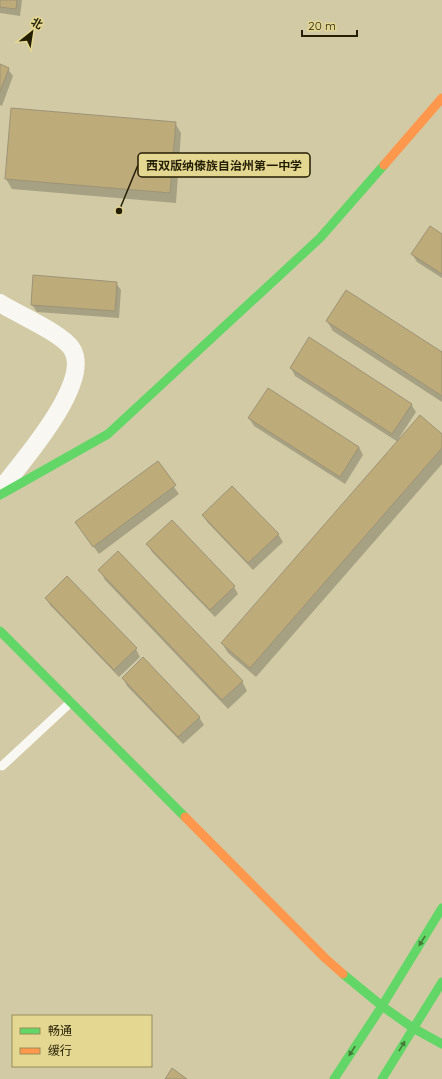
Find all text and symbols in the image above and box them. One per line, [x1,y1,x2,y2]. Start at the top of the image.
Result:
north arrow [12,12,52,52]
scale bar [302,12,357,38]
text: 北 [29,15,45,32]
text: 20 m [308,18,336,33]
callout: 西双版纳傣族自治州第一中学 [138,153,310,177]
text: 西双版纳傣族自治州第一中学 [146,158,302,173]
one-way arrow [418,935,425,947]
legend [12,1015,152,1067]
text: 畅通 [48,1023,72,1038]
one-way arrow [399,1040,406,1052]
text: 缓行 [48,1043,72,1058]
one-way arrow [348,1046,356,1056]

